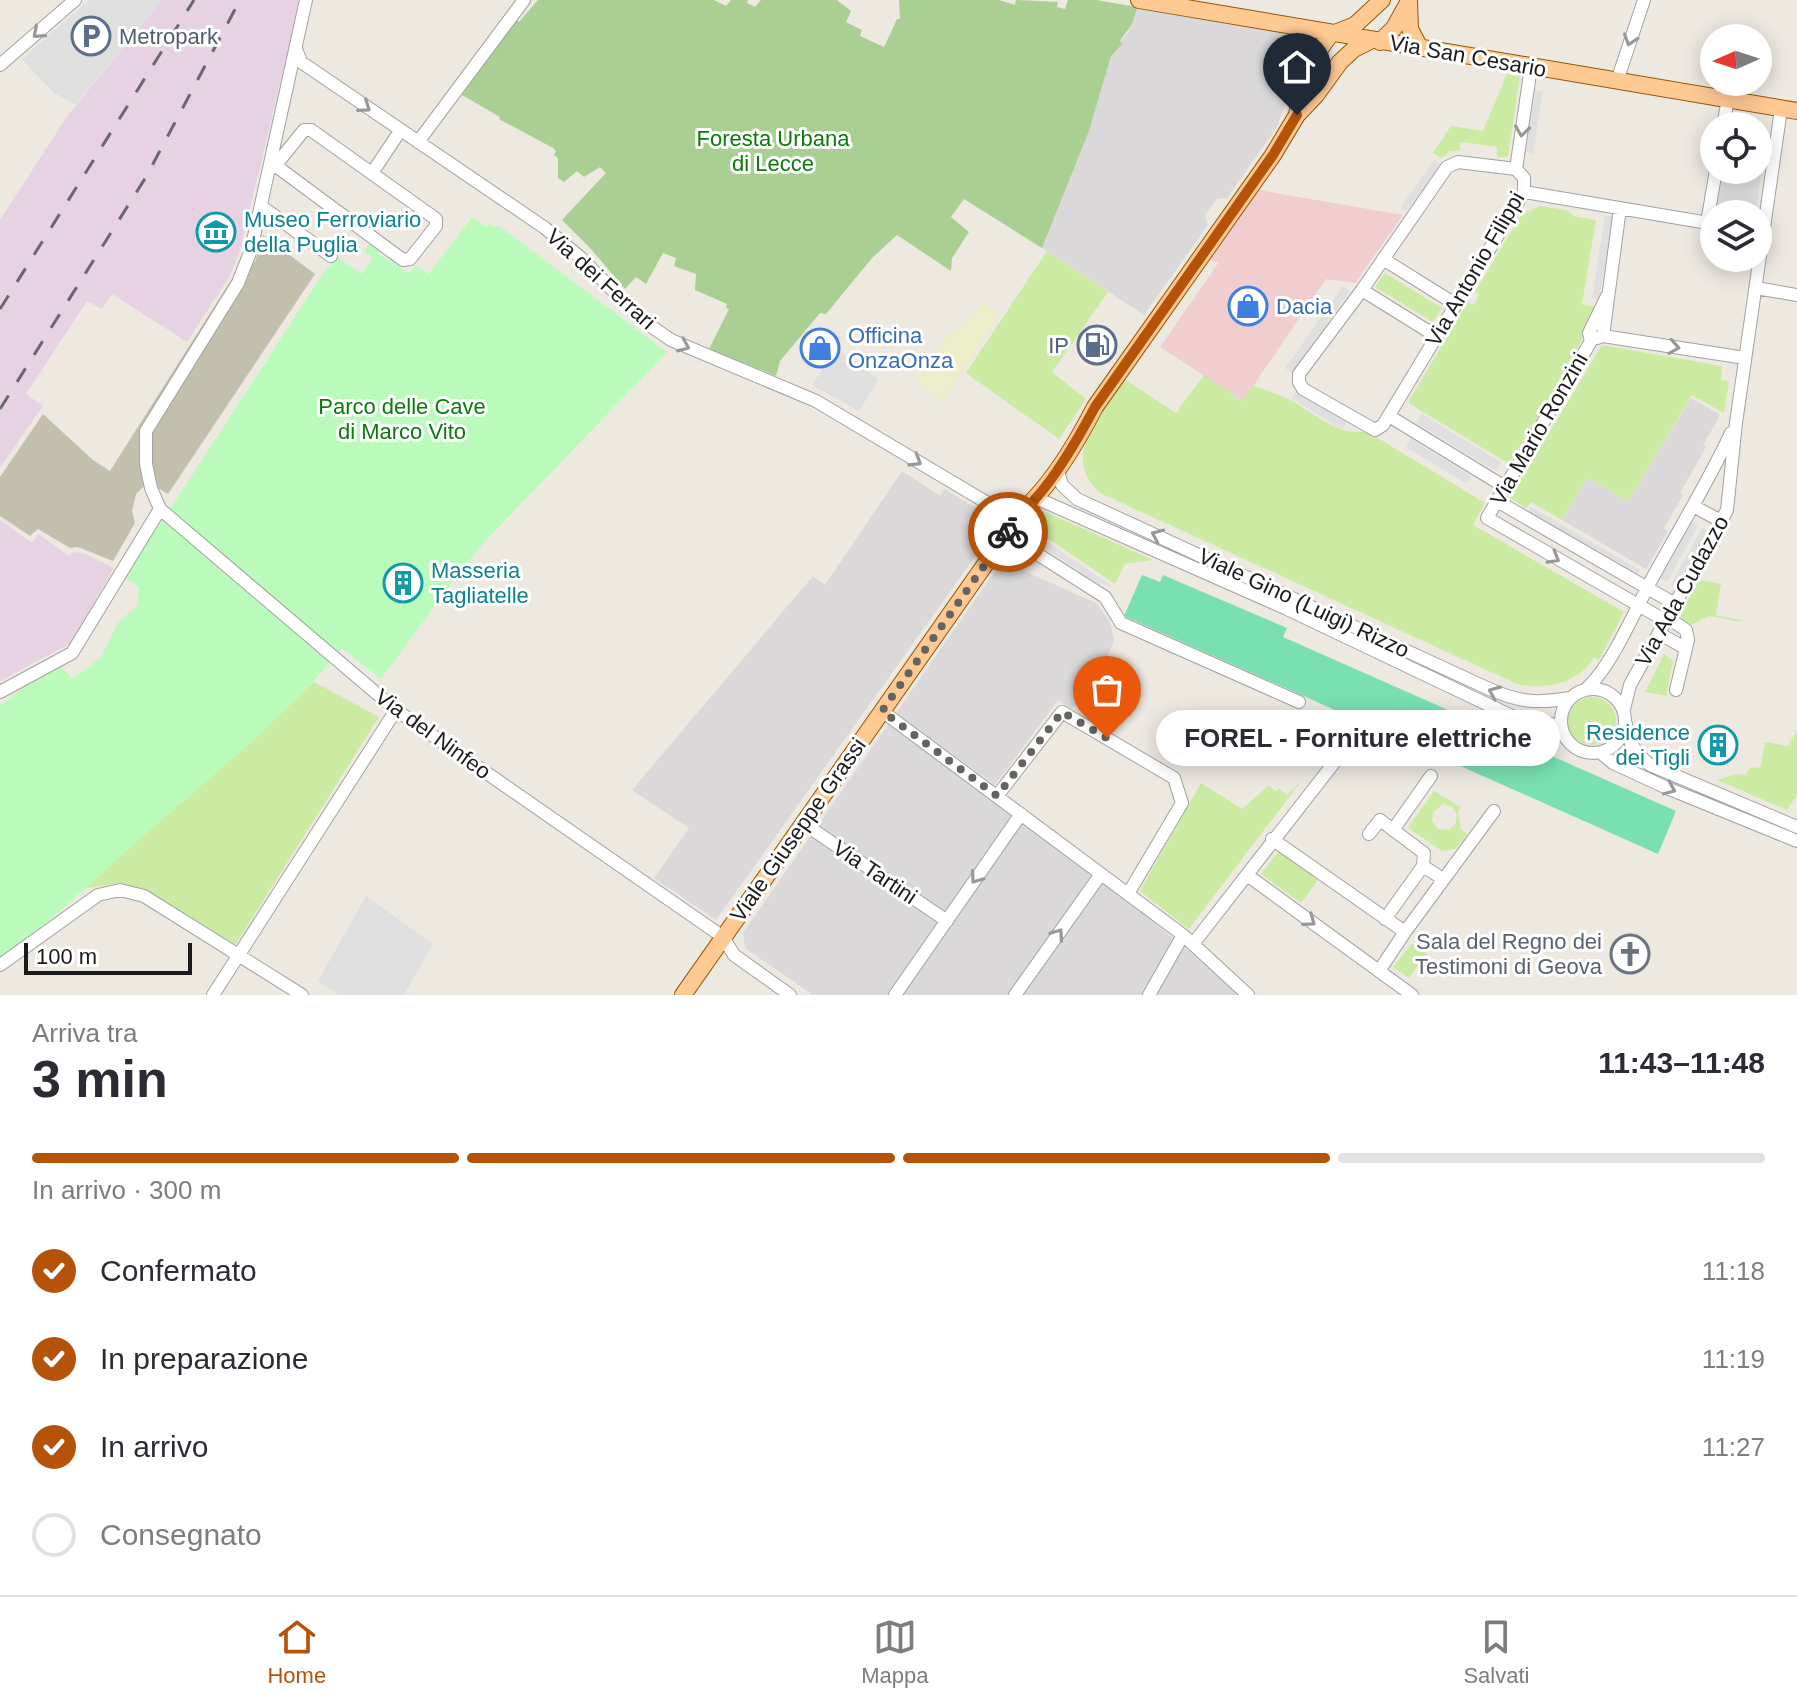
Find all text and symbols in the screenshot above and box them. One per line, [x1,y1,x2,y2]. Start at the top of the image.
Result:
parking icon: Metropark [70,15,112,57]
one-way arrow [32,23,47,38]
place label: Metropark [119,24,219,49]
north arrow [1700,24,1772,96]
map controls [1700,24,1772,272]
street label: Via San Cesario [1388,30,1548,82]
pin [1263,33,1331,115]
one-way arrow [1624,33,1640,47]
icon: home [1275,45,1319,89]
one-way arrow [356,97,370,112]
button: locate [1700,112,1772,184]
one-way arrow [1514,124,1531,137]
park label: Foresta Urbana di Lecce [697,126,850,176]
street label: Via Antonio Filippi [1421,187,1529,351]
button: layers [1700,200,1772,272]
place label: Museo Ferroviario della Puglia [244,207,421,257]
museum icon: Museo Ferroviario della Puglia [195,211,237,253]
street label: Via dei Ferrari [541,224,661,334]
shop icon: Dacia [1227,285,1269,327]
place label: Dacia [1276,294,1333,319]
place label: Officina OnzaOnza [848,323,954,373]
fuel station icon: IP [1076,324,1118,366]
shop icon: Officina OnzaOnza [799,327,841,369]
place label: IP [1048,333,1069,358]
one-way arrow [676,336,690,352]
one-way arrow [1667,338,1681,355]
street label: Via Mario Ronzini [1485,348,1593,510]
park label: Parco delle Cave di Marco Vito [318,394,486,444]
one-way arrow [907,451,922,467]
courier [968,492,1048,572]
icon: bike [986,510,1030,554]
street label: Via Ada Cudazzo [1630,511,1734,671]
one-way arrow [1151,529,1165,545]
street label: Viale Gino (Luigi) Rizzo [1195,543,1413,663]
one-way arrow [1545,548,1560,563]
place label: Masseria Tagliatelle [431,558,529,608]
building icon: Masseria Tagliatelle [382,562,424,604]
pin [1073,656,1141,738]
icon: bag [1085,668,1129,712]
street label: Via del Ninfeo [370,684,496,784]
one-way arrow [1488,685,1503,701]
callout: FOREL - Forniture elettriche [1155,710,1559,766]
place label: Residence dei Tigli [1586,720,1690,770]
text: FOREL - Forniture elettriche [1184,723,1532,753]
building icon: Residence dei Tigli [1697,724,1739,766]
street label: Viale Giuseppe Grassi [725,733,871,927]
one-way arrow [1662,780,1676,796]
street label: Via Tartini [828,835,922,909]
one-way arrow [971,870,986,884]
one-way arrow [1301,911,1315,925]
one-way arrow [1048,929,1063,943]
place label: Sala del Regno dei Testimoni di Geova [1415,929,1603,979]
church icon: Sala del Regno dei Testimoni di Geova [1609,933,1651,975]
scale bar [24,939,192,975]
text: 100 m [36,944,97,969]
text: Arriva tra [32,1018,137,1048]
text: 11:43–11:48 [1598,1046,1765,1079]
text: 3 min [32,1050,168,1108]
text: In arrivo · 300 m [32,1175,221,1205]
icon: check [32,1249,76,1293]
text: Confermato [100,1254,257,1287]
text: 11:18 [1702,1256,1765,1286]
icon: check [32,1337,76,1381]
text: In preparazione [100,1342,308,1375]
text: 11:19 [1702,1344,1765,1374]
icon: check [32,1425,76,1469]
text: In arrivo [100,1430,208,1463]
text: 11:27 [1702,1432,1765,1462]
text: Consegnato [100,1518,262,1551]
tab: Home [267,1615,326,1689]
tab: Mappa [861,1615,928,1689]
tab: Salvati [1463,1615,1529,1689]

